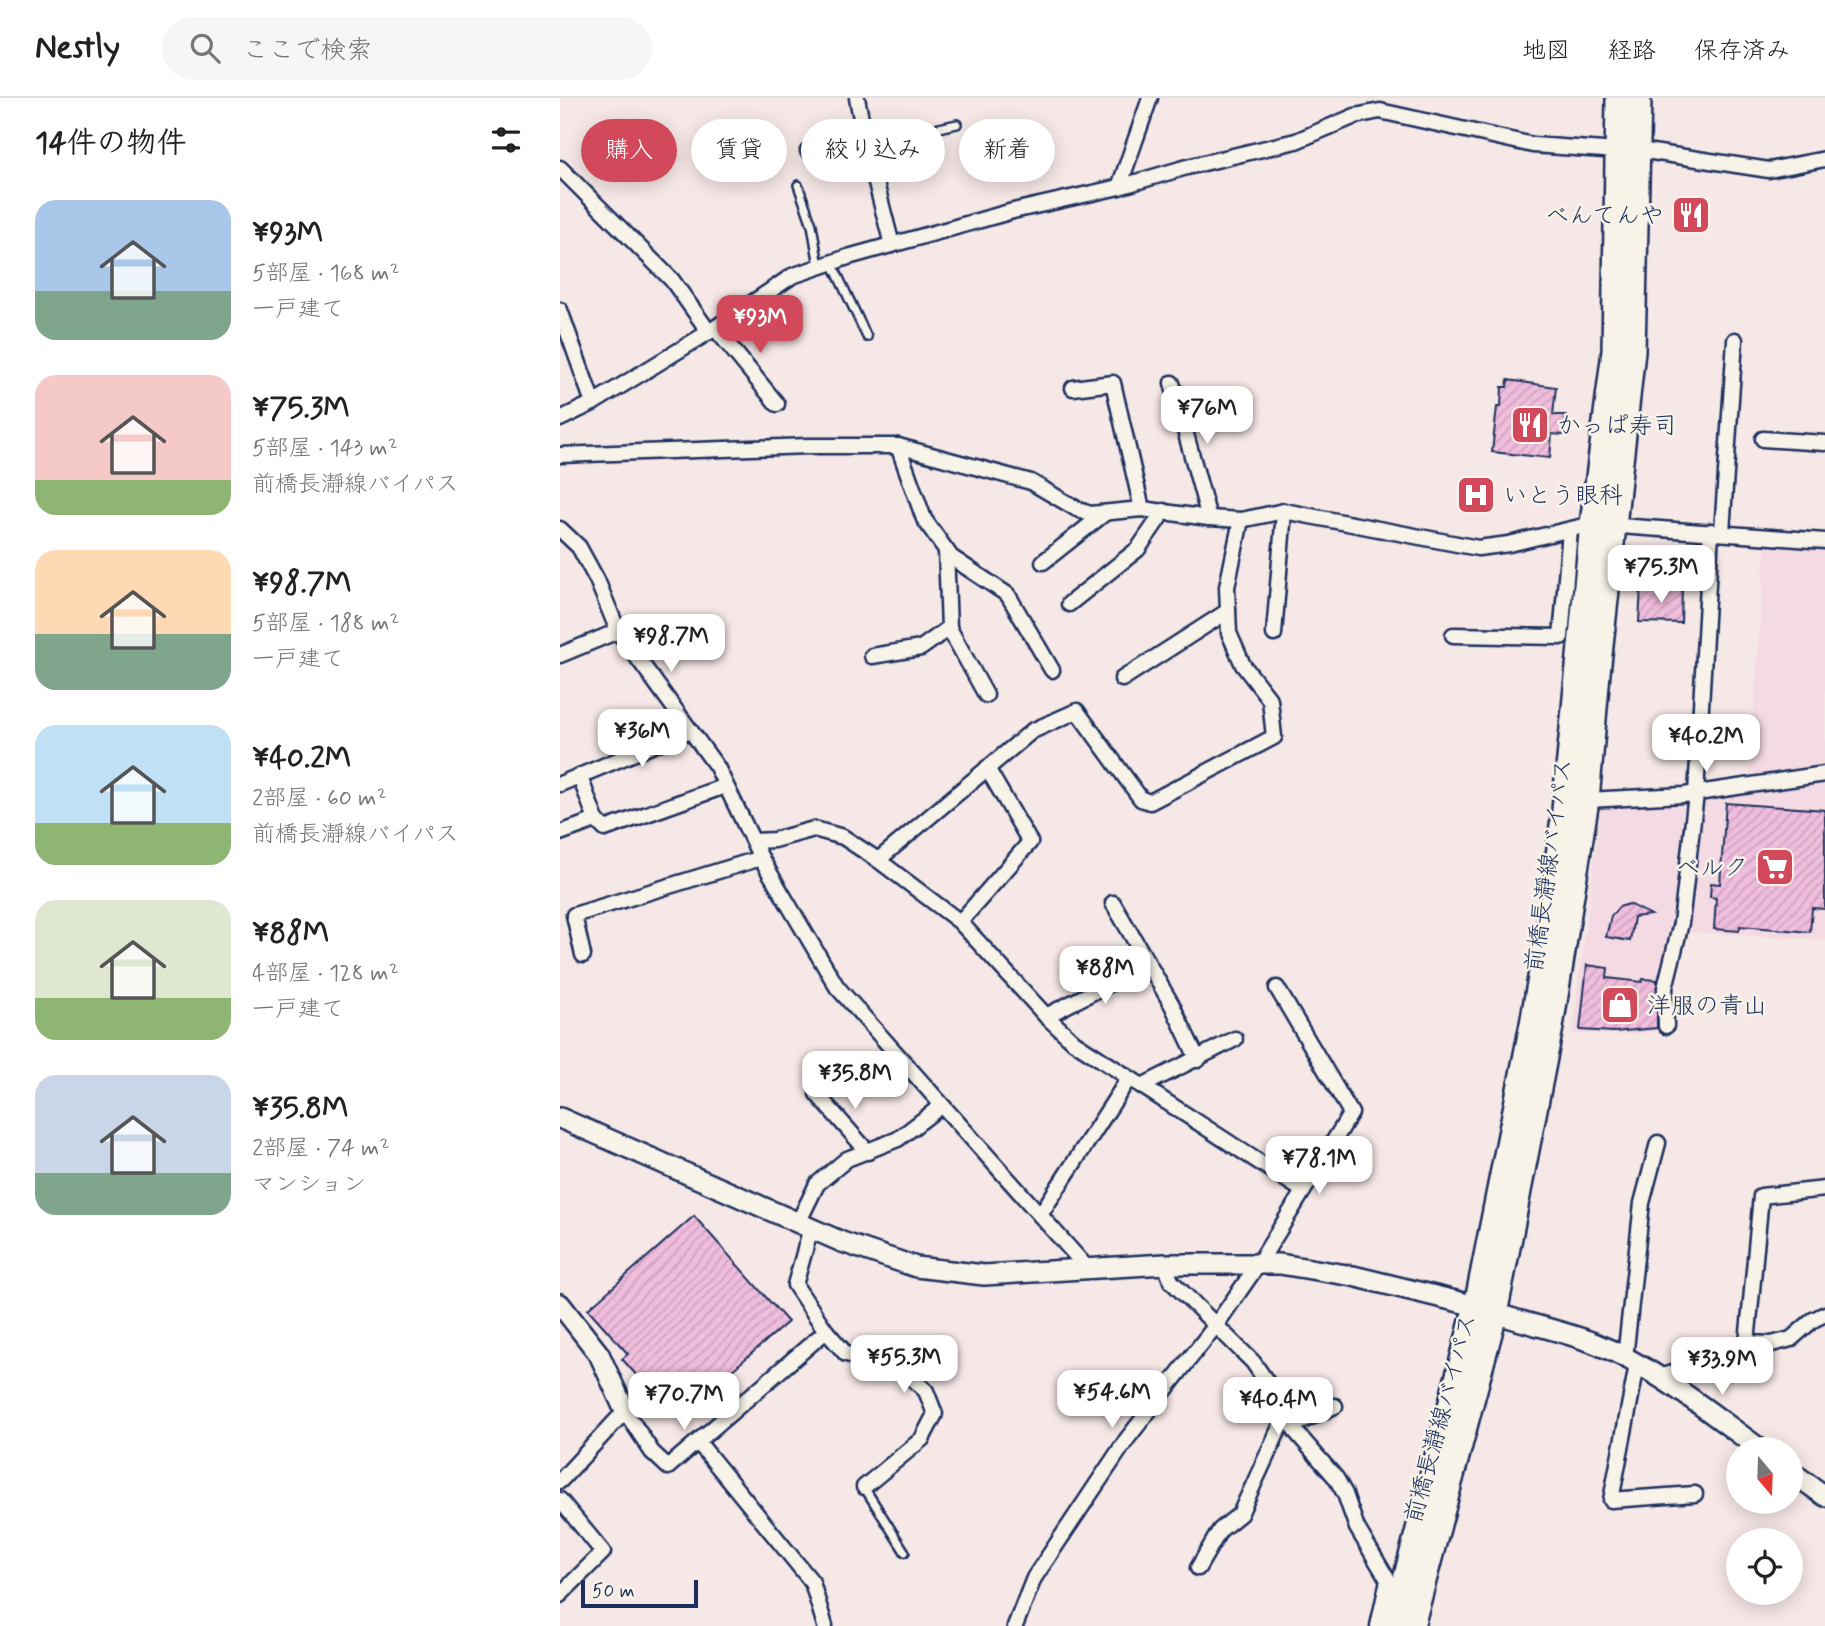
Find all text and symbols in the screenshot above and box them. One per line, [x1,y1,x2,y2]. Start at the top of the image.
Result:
search box [162,17,652,80]
text: Nestly [35,26,120,70]
icon: search [186,29,224,67]
text: ここで検索 [242,34,372,68]
text: 地図 [1522,36,1570,67]
text: 経路 [1608,36,1656,67]
text: 保存済み [1694,36,1790,67]
chip: 購入 [581,119,677,182]
chip: 賃貸 [691,119,787,182]
chip: 絞り込み [801,119,945,182]
chip: 新着 [959,119,1055,182]
icon: filters [487,121,525,159]
text: 14件の物件 [35,124,187,163]
restaurant icon: べんてんや [1670,194,1712,236]
place label: べんてんや [1545,201,1664,232]
text: ¥93M [252,214,323,253]
icon: home [91,228,175,312]
text: 5部屋 · 168 m² [252,259,400,289]
text: 一戸建て [252,295,344,325]
pin: ¥93M [719,296,801,355]
text: ¥93M [733,303,787,333]
pin: ¥76M [1166,386,1248,446]
text: ¥75.3M [252,389,350,428]
text: ¥76M [1177,394,1237,424]
icon: home [91,403,175,487]
restaurant icon: かっぱ寿司 [1509,404,1551,446]
place label: かっぱ寿司 [1557,411,1677,442]
text: 5部屋 · 143 m² [252,434,398,464]
text: 前橋長瀞線バイパス [252,470,459,500]
hospital icon: いとう眼科 [1455,474,1497,516]
place label: いとう眼科 [1503,481,1623,512]
pin: ¥75.3M [1604,546,1718,605]
text: ¥75.3M [1624,553,1698,583]
text: ¥98.7M [252,564,351,603]
icon: home [91,578,175,662]
text: 5部屋 · 188 m² [252,609,400,639]
pin: ¥98.7M [614,614,728,674]
text: ¥98.7M [633,622,709,652]
text: 一戸建て [252,645,344,675]
pin: ¥36M [601,710,683,769]
pin: ¥40.2M [1649,714,1763,774]
text: ¥36M [614,717,670,747]
text: ¥40.2M [1668,722,1744,752]
text: ¥40.2M [252,739,351,778]
icon: home [91,753,175,837]
street label: 前橋長瀞線バイパス [1519,756,1580,974]
text: 2部屋 · 60 m² [252,784,387,814]
text: 前橋長瀞線バイパス [252,820,459,850]
supermarket icon: ベルク [1754,846,1796,888]
place label: ベルク [1676,853,1748,884]
text: ¥88M [252,914,329,953]
icon: home [91,928,175,1012]
pin: ¥88M [1064,946,1146,1006]
text: ¥88M [1075,954,1135,984]
text: 4部屋 · 128 m² [252,959,399,989]
shop icon: 洋服の青山 [1599,984,1641,1026]
place label: 洋服の青山 [1647,991,1767,1022]
text: 一戸建て [252,995,344,1025]
pin: ¥35.8M [798,1052,912,1111]
text: ¥35.8M [818,1059,892,1089]
text: ¥35.8M [252,1089,348,1128]
icon: home [91,1103,175,1187]
text: 2部屋 · 74 m² [252,1134,390,1164]
pin: ¥78.1M [1262,1136,1376,1196]
text: ¥78.1M [1281,1144,1357,1174]
text: マンション [252,1170,366,1200]
street label: 前橋長瀞線バイパス [1399,1310,1484,1526]
pin: ¥55.3M [847,1336,961,1395]
pin: ¥33.9M [1665,1338,1779,1397]
text: ¥55.3M [867,1343,941,1373]
text: ¥33.9M [1687,1345,1757,1375]
pin: ¥54.6M [1055,1370,1169,1430]
pin: ¥70.7M [627,1372,741,1432]
text: ¥54.6M [1073,1378,1151,1408]
pin: ¥40.4M [1221,1378,1335,1437]
text: ¥70.7M [644,1380,724,1410]
text: ¥40.4M [1239,1385,1317,1415]
north arrow [1726,1437,1802,1514]
map controls [1726,1437,1803,1605]
button: locate [1726,1528,1803,1605]
scale bar [581,1577,698,1609]
text: 50 m [592,1579,635,1604]

